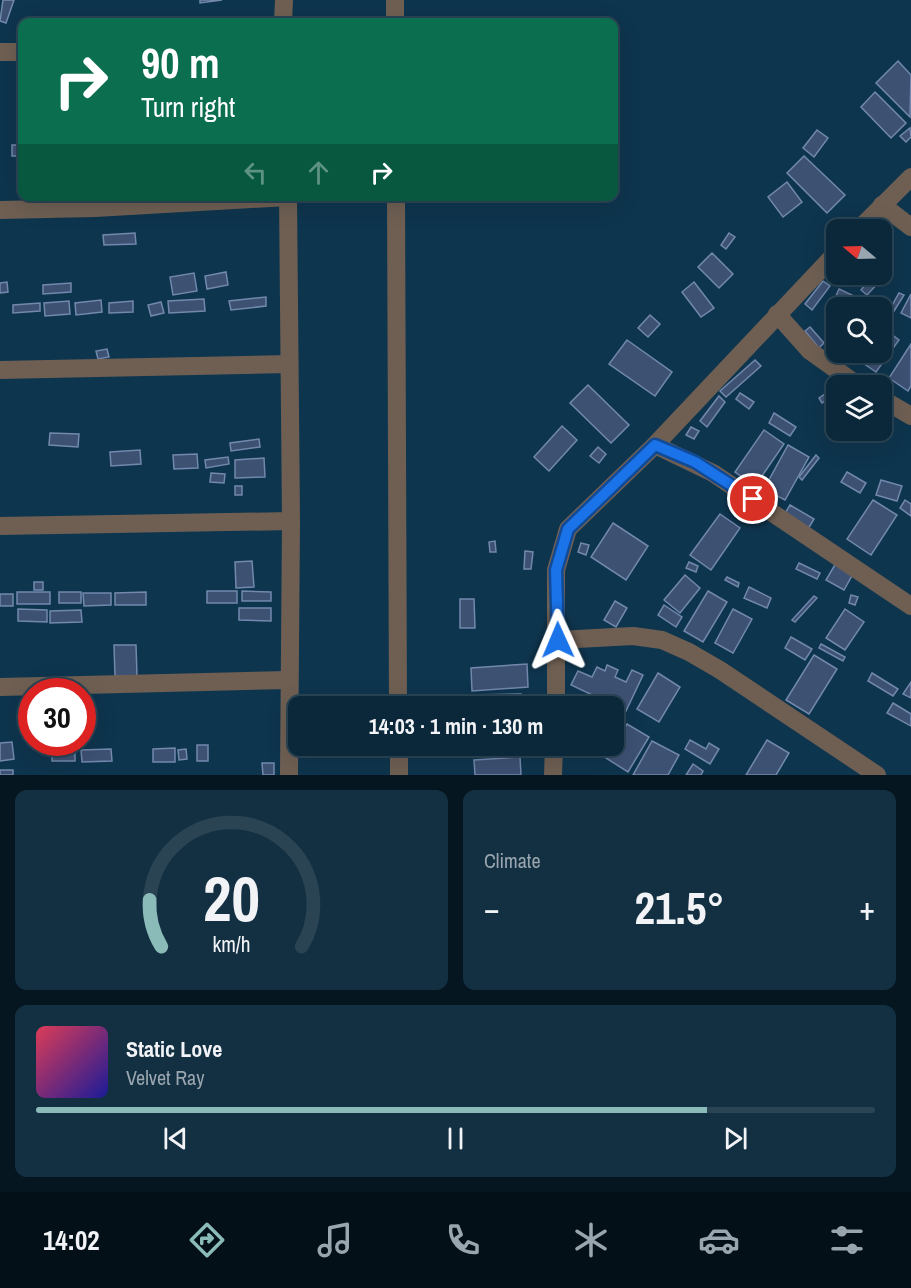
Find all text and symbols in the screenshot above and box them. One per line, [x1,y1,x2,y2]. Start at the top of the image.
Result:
text: 90 m [141,35,220,91]
icon: right [42,42,120,120]
text: Turn right [141,89,235,125]
icon: left [239,156,272,189]
icon: ahead [302,156,335,189]
icon: right [365,156,398,189]
north arrow [826,219,892,285]
map controls [826,219,892,441]
button: search [826,297,892,363]
button: layers [826,375,892,441]
pin [727,473,778,524]
icon: arrive [736,482,769,515]
position arrow [526,608,590,672]
speed limit sign: 30 [18,678,96,756]
text: 14:03 · 1 min · 130 m [369,711,543,741]
text: Climate [484,847,541,874]
text: 20 [203,856,260,940]
text: 21.5° [635,877,724,938]
text: − [484,886,500,930]
text: + [859,886,875,930]
text: km/h [212,930,251,959]
text: Static Love [126,1034,222,1064]
text: Velvet Ray [126,1064,204,1091]
icon: previous [159,1122,192,1155]
icon: pause [439,1122,472,1155]
icon: next [719,1122,752,1155]
icon: directions [186,1219,228,1261]
icon: music [314,1219,356,1261]
icon: phone [442,1219,484,1261]
icon: climate [570,1219,612,1261]
icon: car [698,1219,740,1261]
icon: filters [826,1219,868,1261]
text: 14:02 [43,1222,100,1258]

